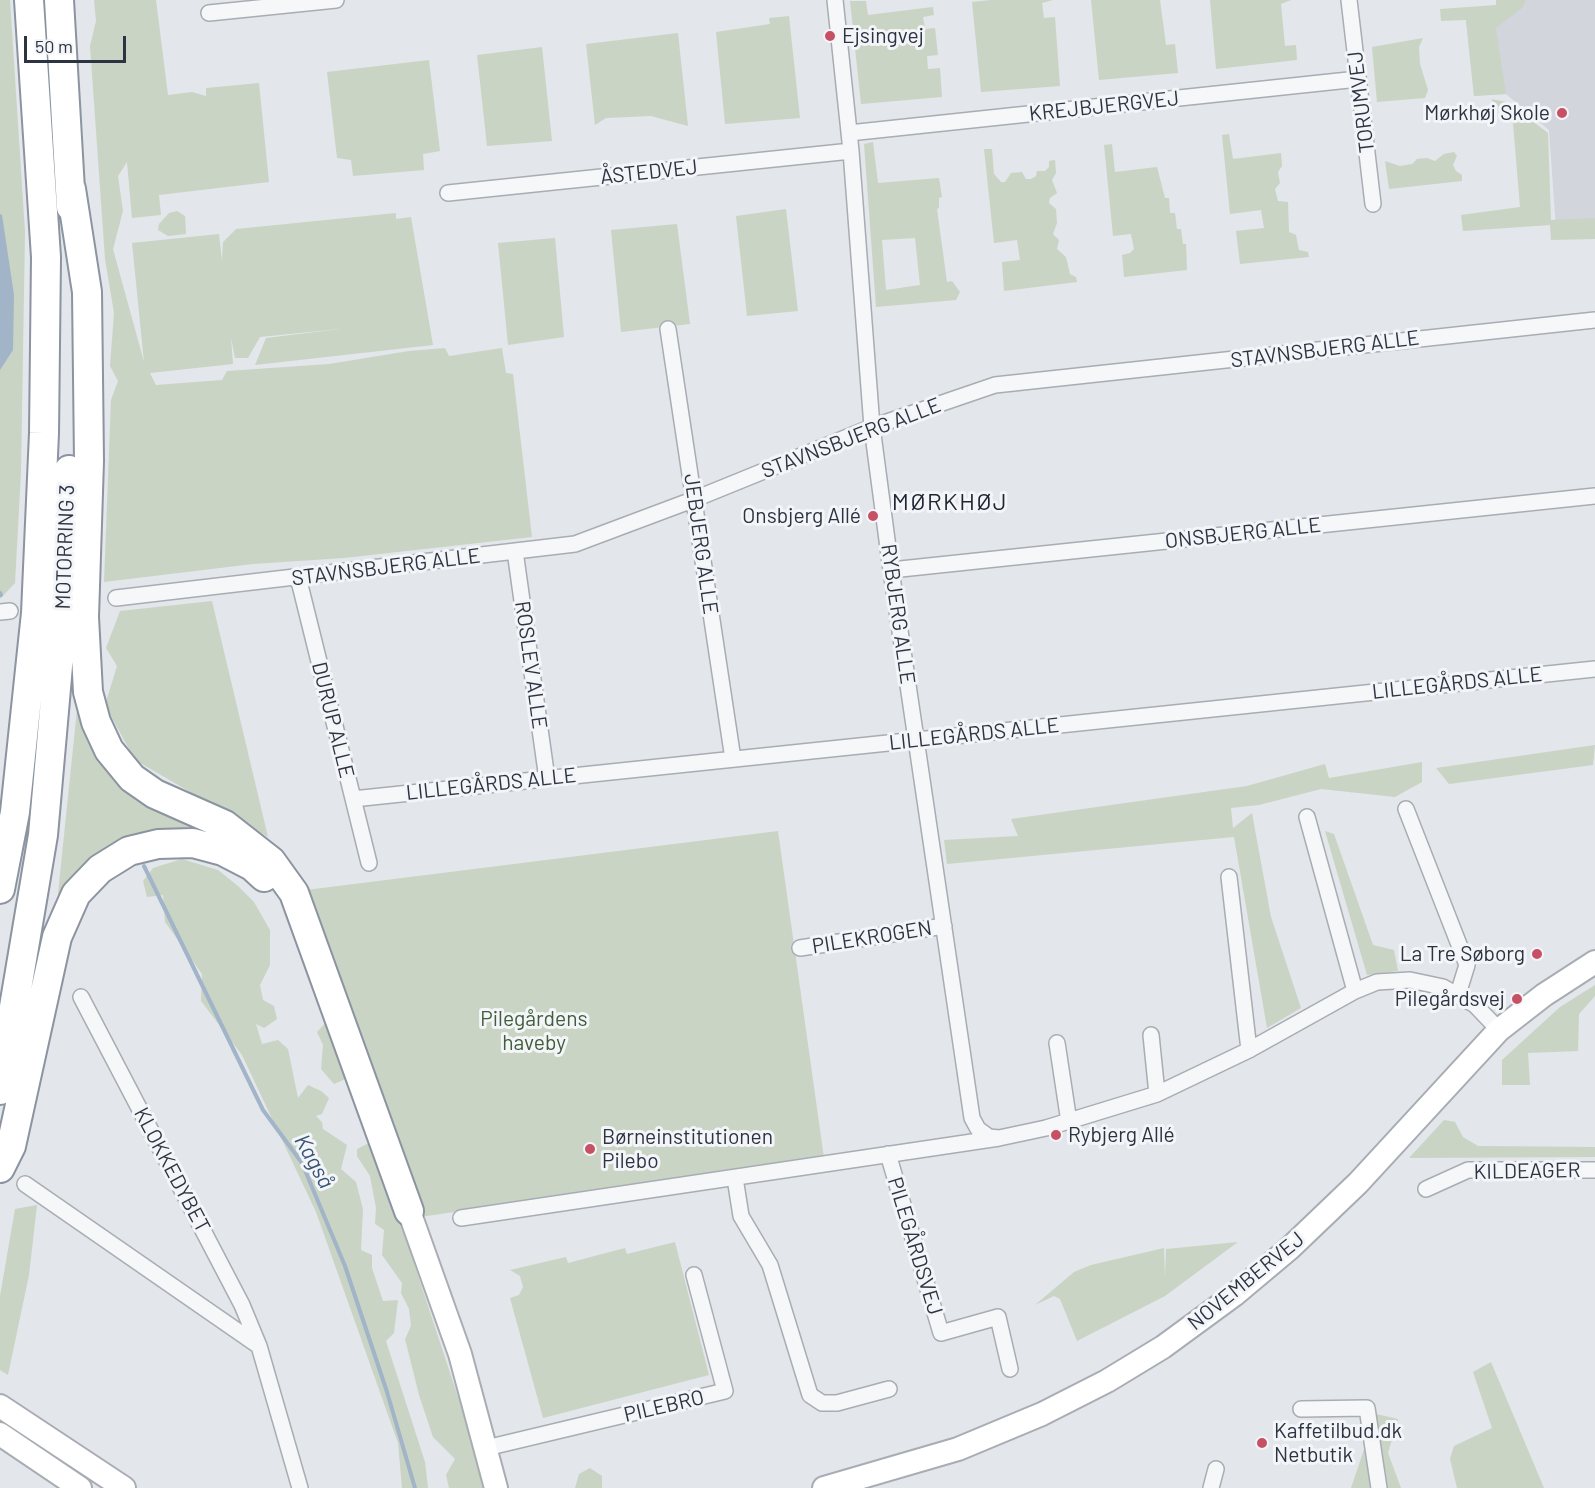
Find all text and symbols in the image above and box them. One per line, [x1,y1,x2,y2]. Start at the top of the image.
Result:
place label: Ejsingvej [842,23,924,49]
scale bar [27,24,129,62]
marker: Ejsingvej [823,29,837,43]
text: 50 m [35,35,73,57]
street label: TORUMVEJ [1342,50,1380,154]
street label: KREJBJERGVEJ [1028,86,1180,126]
place label: Mørkhøj Skole [1424,100,1550,126]
marker: Mørkhøj Skole [1555,106,1569,120]
street label: ÅSTEDVEJ [599,154,699,190]
street label: STAVNSBJERG ALLE [1229,325,1421,373]
street label: STAVNSBJERG ALLE [758,392,944,484]
street label: JEBJERG ALLE [679,472,723,616]
street label: MOTORRING 3 [50,484,80,610]
district label: MØRKHØJ [892,488,1008,516]
place label: Onsbjerg Allé [742,503,861,529]
marker: Onsbjerg Allé [866,509,880,523]
street label: ONSBJERG ALLE [1164,512,1322,554]
street label: RYBJERG ALLE [876,542,920,686]
street label: STAVNSBJERG ALLE [290,543,482,591]
street label: ROSLEV ALLE [510,599,552,731]
street label: DURUP ALLE [306,659,360,781]
street label: LILLEGÅRDS ALLE [1371,662,1543,704]
street label: LILLEGÅRDS ALLE [888,713,1060,755]
street label: LILLEGÅRDS ALLE [405,763,577,805]
street label: PILEKROGEN [810,915,934,959]
place label: La Tre Søborg [1400,941,1525,967]
marker: La Tre Søborg [1530,947,1544,961]
place label: Pilegårdsvej [1395,986,1505,1012]
marker: Pilegårdsvej [1510,992,1524,1006]
park label: Pilegårdens haveby [480,1006,588,1056]
street label: KLOKKEDYBET [128,1103,216,1237]
place label: Rybjerg Allé [1068,1122,1175,1148]
place label: Børneinstitutionen Pilebo [602,1124,773,1174]
marker: Rybjerg Allé [1049,1128,1063,1142]
water label: Kagså [289,1130,339,1192]
marker: Børneinstitutionen Pilebo [583,1142,597,1156]
street label: KILDEAGER [1473,1157,1581,1185]
street label: PILEGÅRDSVEJ [882,1174,948,1318]
street label: NOVEMBERVEJ [1183,1226,1309,1336]
street label: PILEBRO [621,1385,707,1427]
place label: Kaffetilbud.dk Netbutik [1274,1418,1402,1468]
marker: Kaffetilbud.dk Netbutik [1255,1436,1269,1450]

